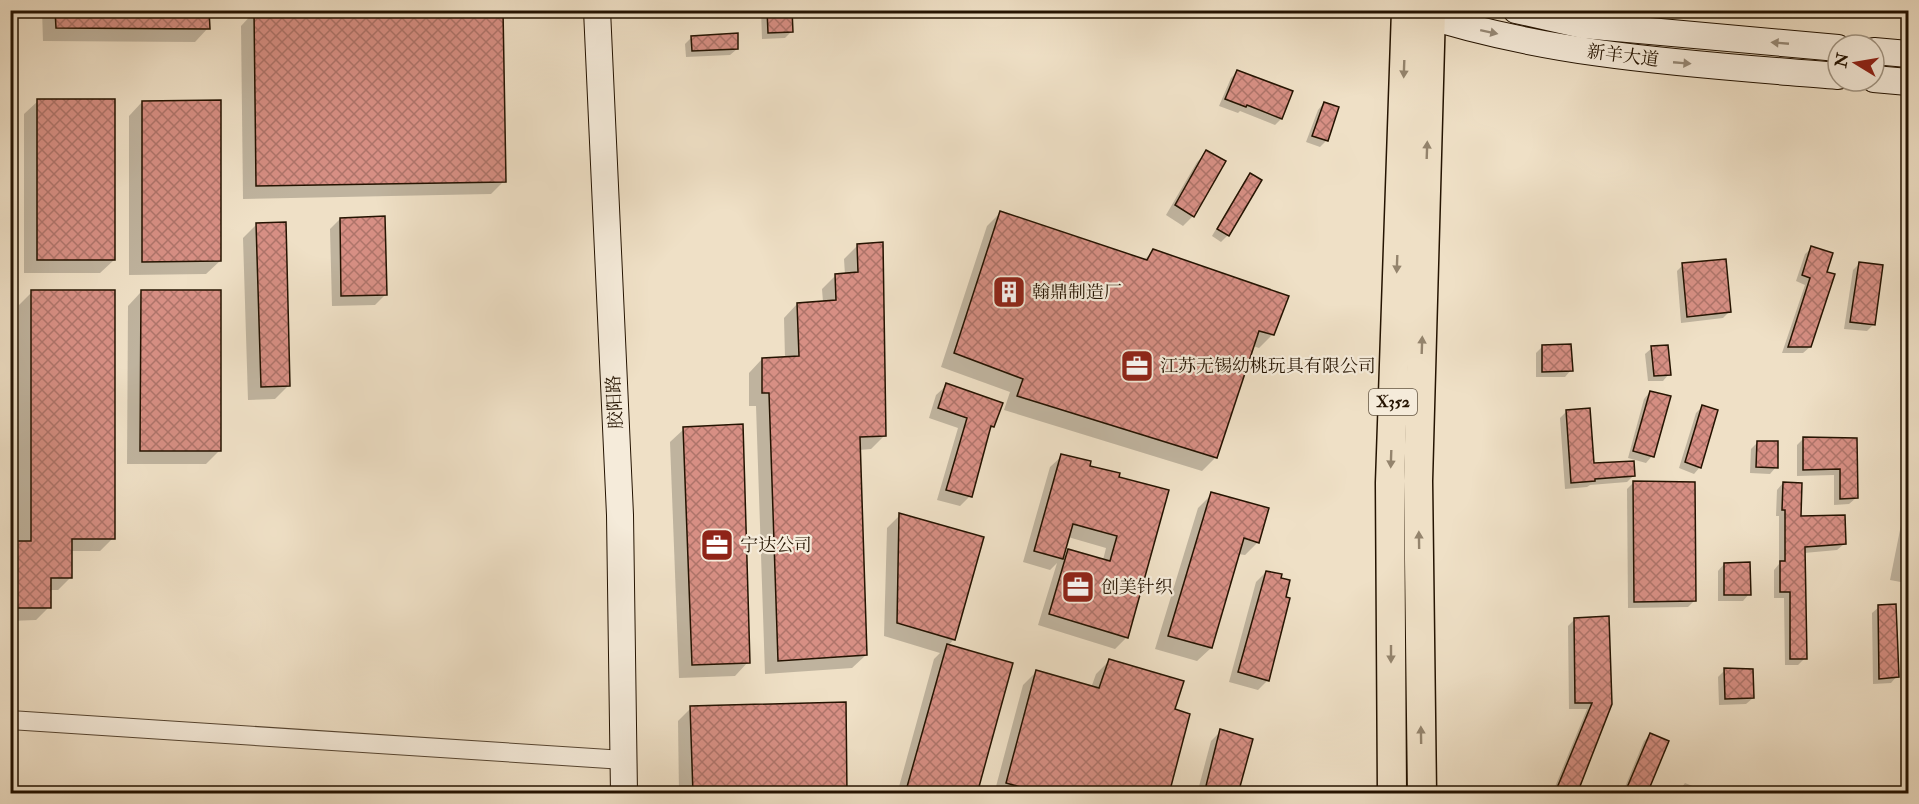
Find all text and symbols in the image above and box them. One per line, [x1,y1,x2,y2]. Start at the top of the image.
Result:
one-way arrow [1480,28,1499,38]
north arrow [1826,33,1886,93]
one-way arrow [1770,38,1789,47]
street label: 新羊大道 [1586,40,1660,72]
text: N [1831,51,1854,70]
one-way arrow [1672,58,1691,68]
one-way arrow [1399,59,1409,78]
one-way arrow [1423,141,1432,160]
one-way arrow [1393,254,1402,273]
building icon: 翰鼎制造厂 [991,274,1027,310]
place label: 翰鼎制造厂 [1032,281,1122,304]
one-way arrow [1417,336,1427,355]
office icon: 江苏无锡幼桃玩具有限公司 [1119,348,1155,384]
place label: 江苏无锡幼桃玩具有限公司 [1160,355,1376,378]
street label: 胶阳路 [602,374,628,430]
road number: X352 [1369,389,1417,415]
one-way arrow [1386,449,1396,468]
office icon: 宁达公司 [699,527,735,563]
one-way arrow [1414,531,1424,550]
place label: 宁达公司 [740,534,812,557]
office icon: 创美针织 [1060,569,1096,605]
place label: 创美针织 [1101,576,1173,599]
one-way arrow [1386,644,1396,663]
one-way arrow [1416,726,1426,745]

